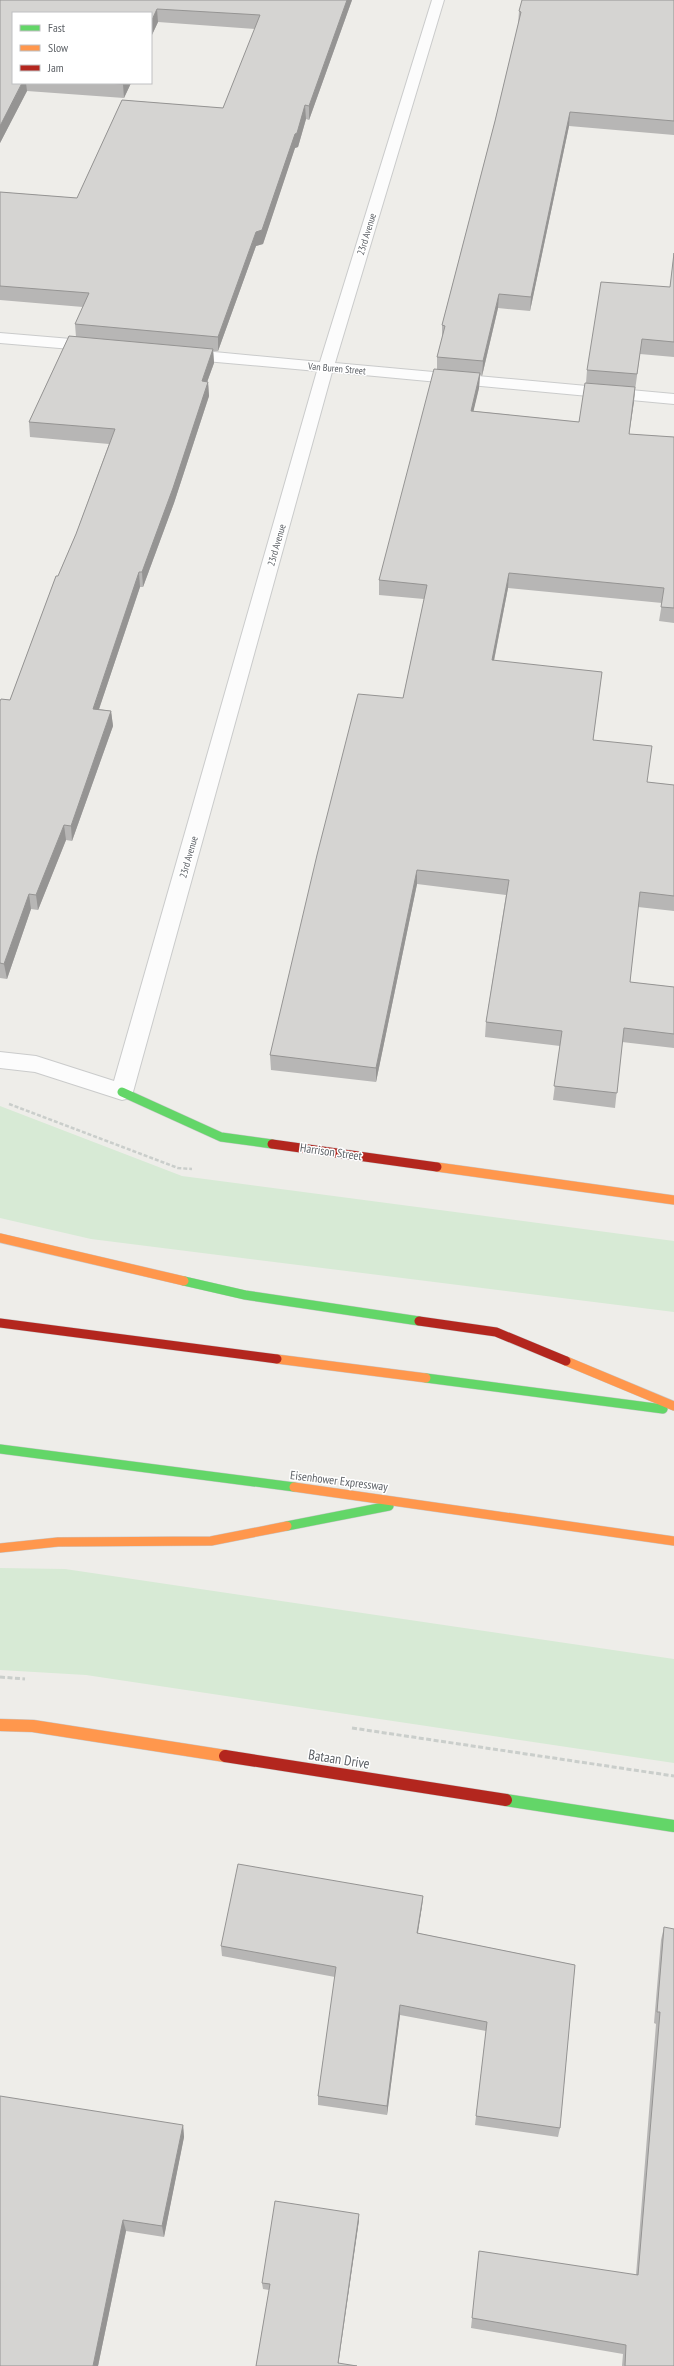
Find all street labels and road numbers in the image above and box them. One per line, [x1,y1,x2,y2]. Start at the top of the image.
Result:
street label: 23rd Avenue [354,212,379,257]
street label: Van Buren Street [307,359,367,378]
street label: 23rd Avenue [264,523,289,568]
street label: 23rd Avenue [176,835,201,880]
street label: Harrison Street [299,1140,364,1163]
street label: Eisenhower Expressway [289,1467,389,1494]
street label: Bataan Drive [307,1745,371,1773]

